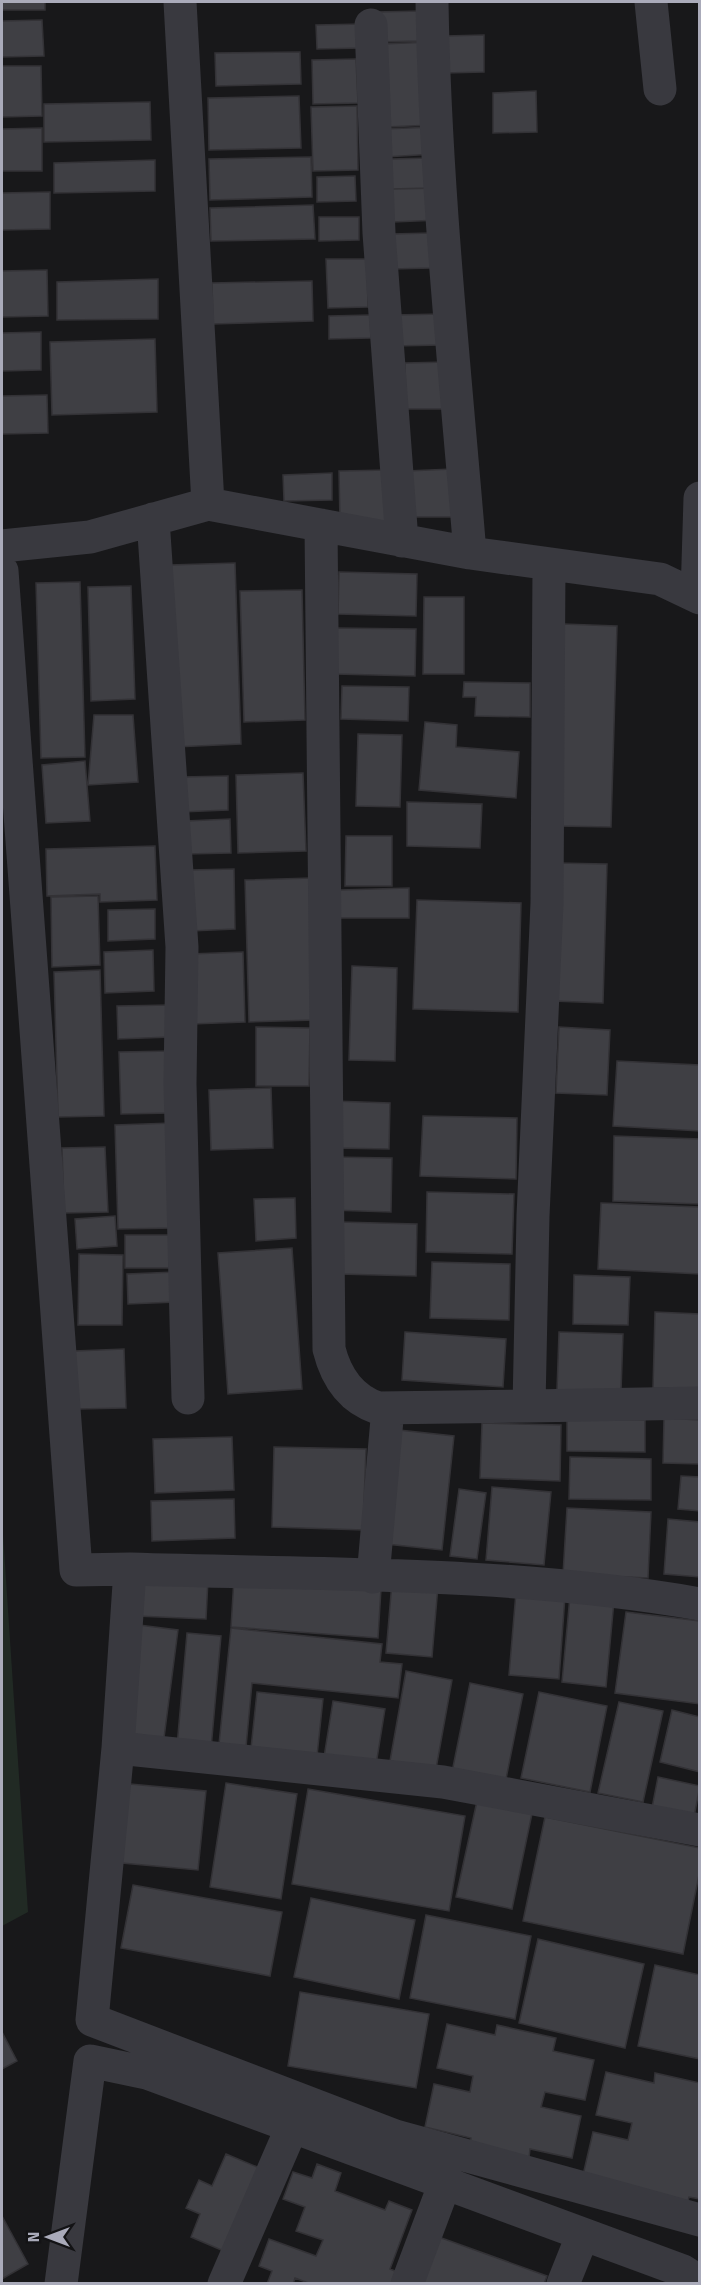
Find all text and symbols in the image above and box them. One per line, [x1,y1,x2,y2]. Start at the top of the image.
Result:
north arrow [18,2207,78,2267]
text: N [24,2232,43,2242]

